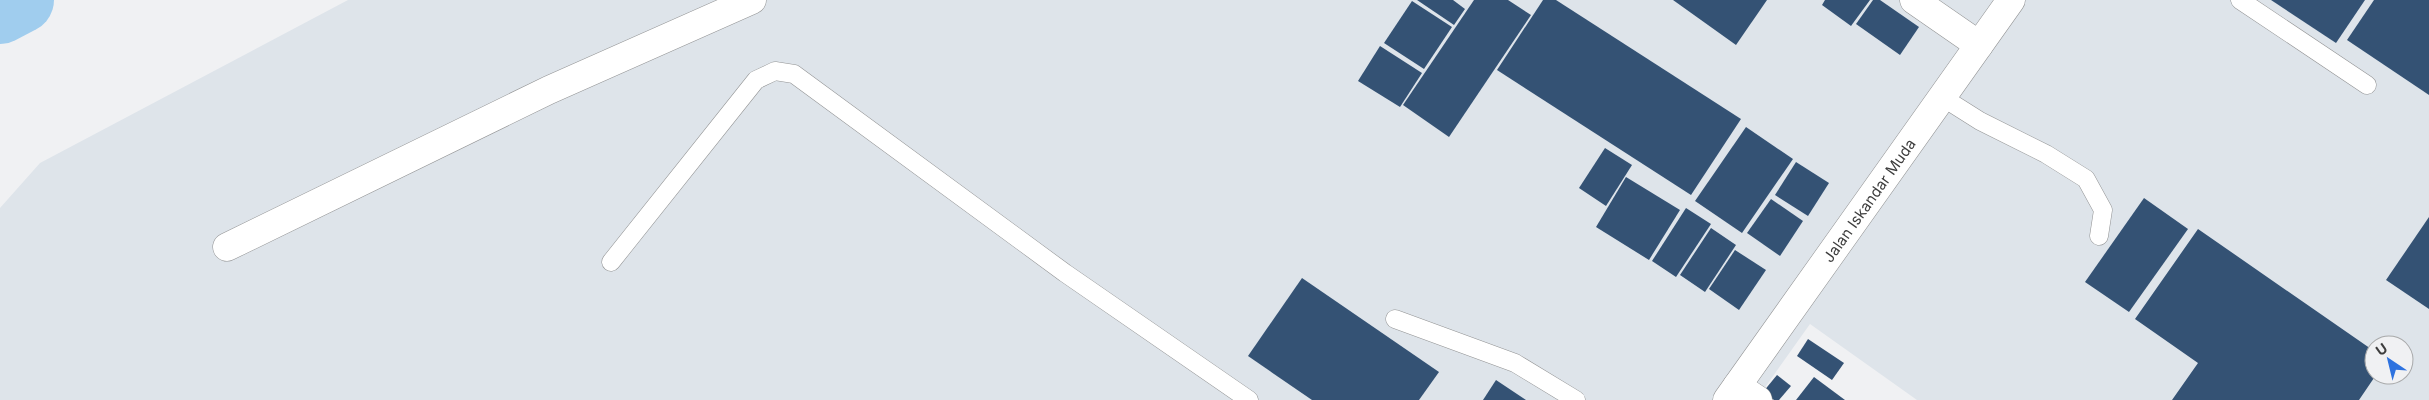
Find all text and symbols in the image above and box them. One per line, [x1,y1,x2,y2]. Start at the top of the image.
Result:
street label: Jalan Iskandar Muda [1818,135,1919,266]
north arrow [2364,335,2414,385]
text: U [2372,339,2390,359]

